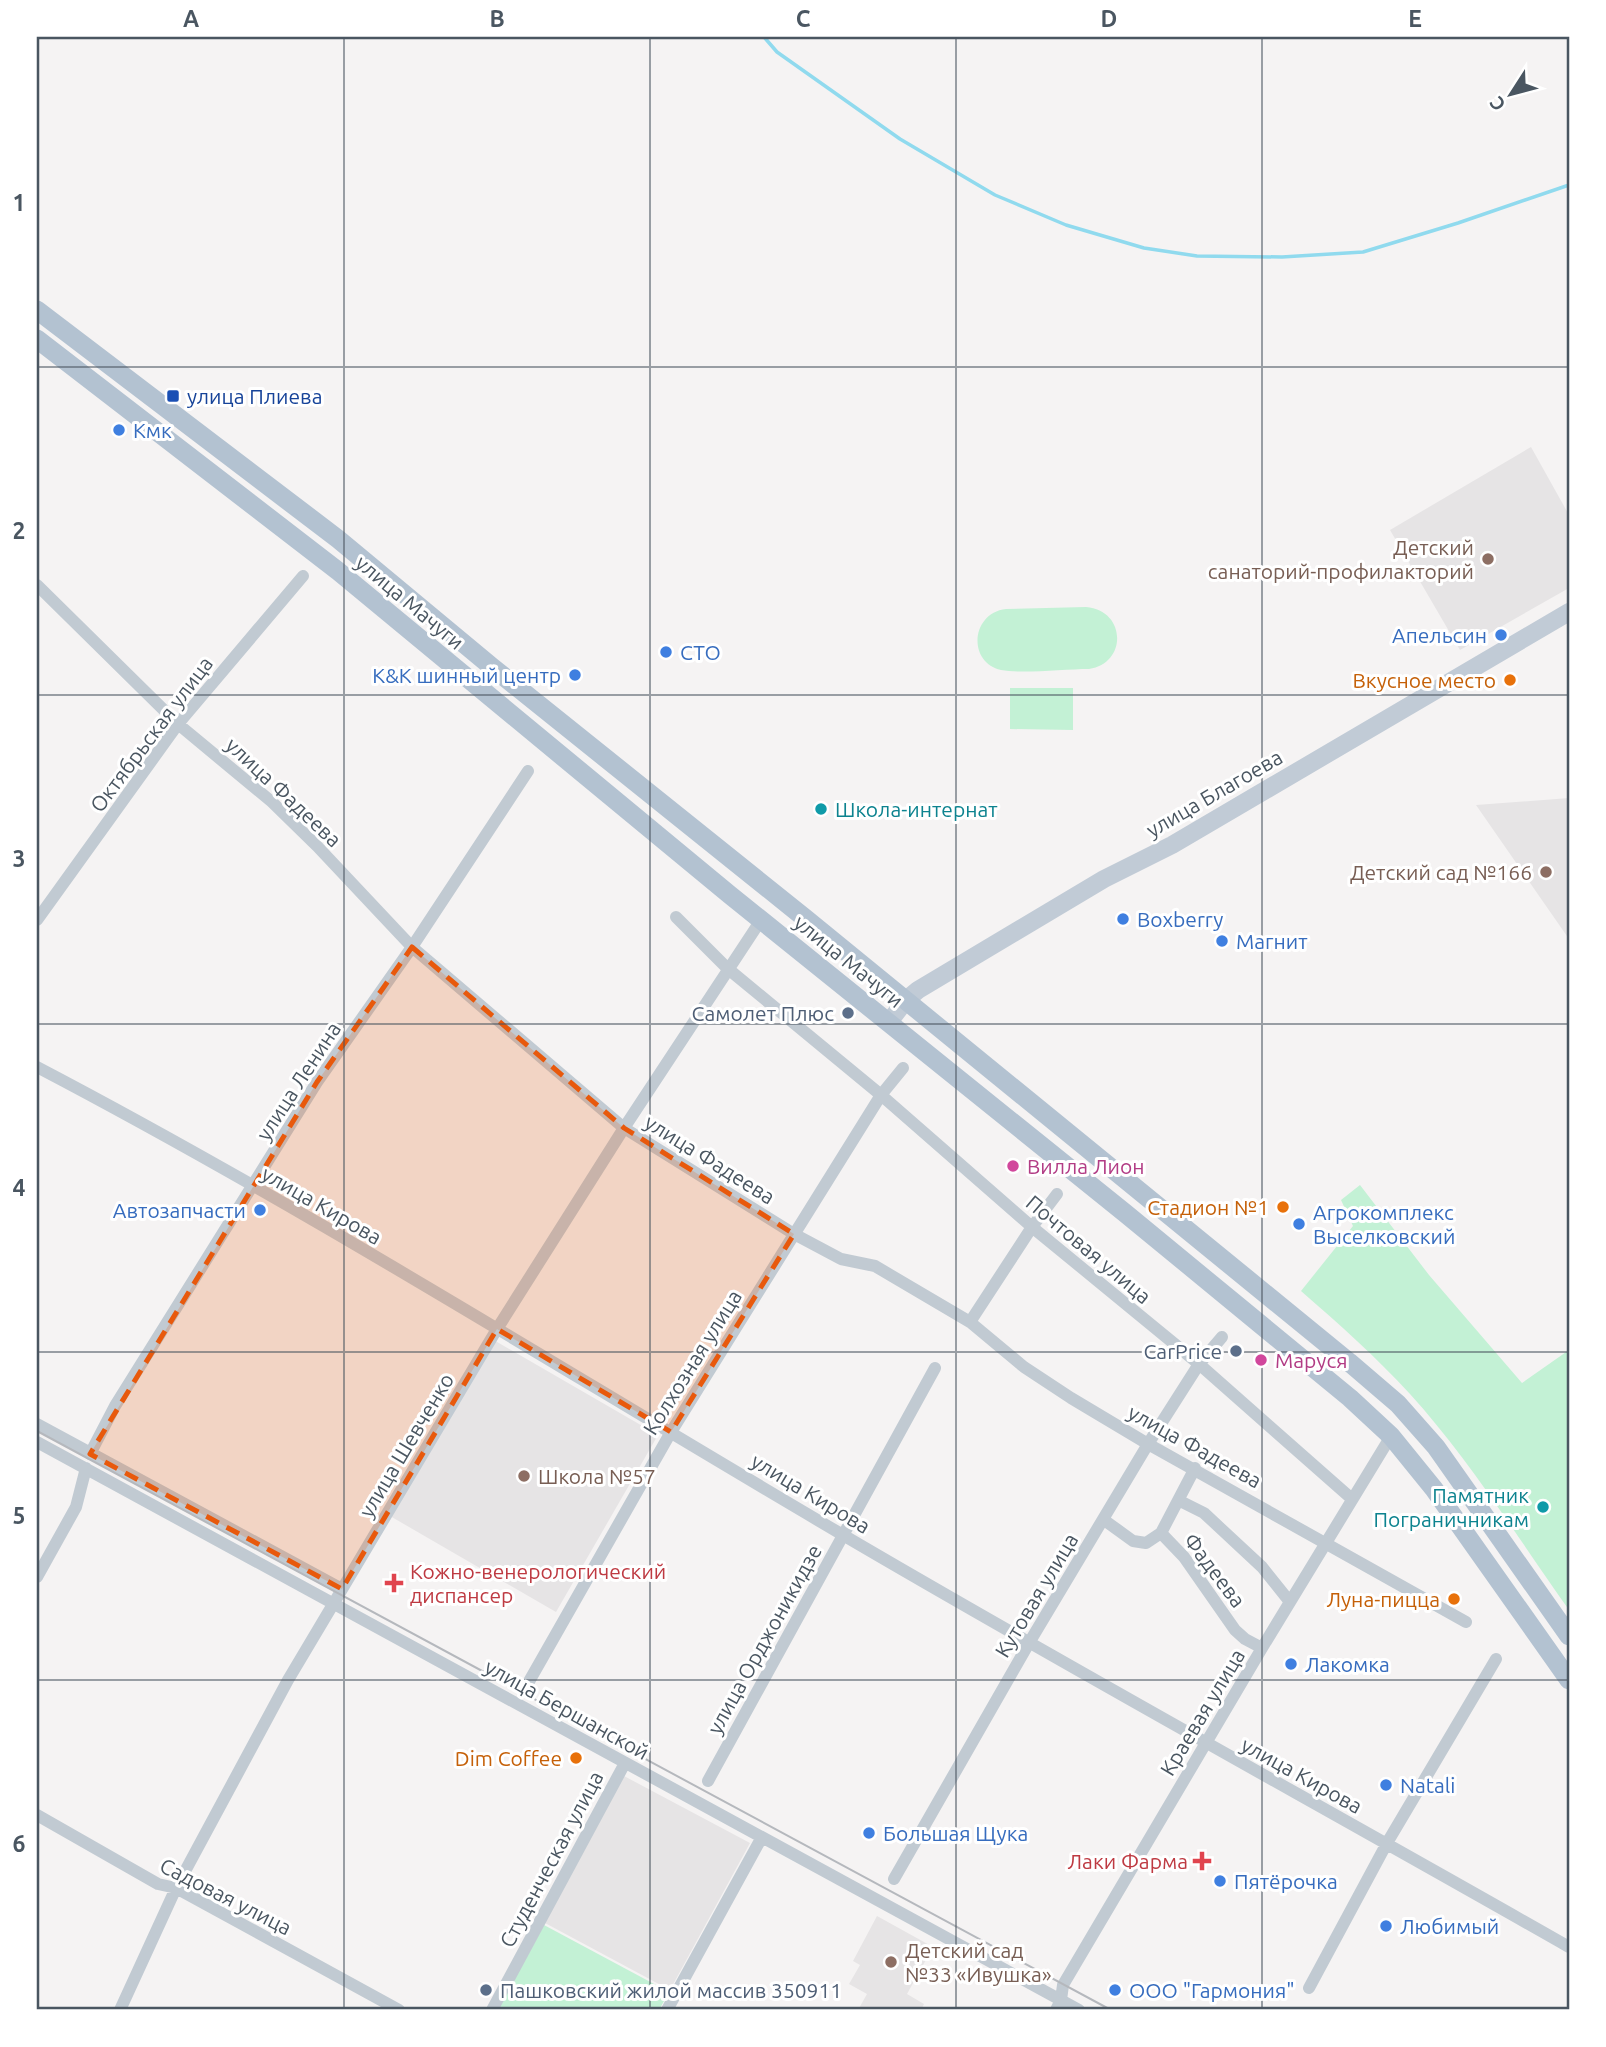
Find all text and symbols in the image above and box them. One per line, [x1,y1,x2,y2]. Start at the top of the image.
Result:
text: A [183,6,199,31]
text: B [489,6,505,31]
text: C [796,6,811,31]
text: D [1101,6,1117,31]
text: E [1408,6,1422,31]
north arrow [1476,60,1546,130]
text: С [1485,93,1510,115]
text: 1 [13,190,25,215]
place label: улица Плиева [187,384,322,408]
marker: улица Плиева [165,388,181,404]
place label: Кмк [133,418,172,442]
marker: Кмк [111,422,127,438]
text: 2 [13,518,25,543]
place label: Детский санаторий-профилакторий [1208,535,1474,583]
street label: улица Мачуги [351,550,469,654]
marker: Детский санаторий-профилакторий [1480,551,1496,567]
place label: Апельсин [1392,623,1487,647]
marker: Апельсин [1493,627,1509,643]
place label: СТО [680,640,721,664]
marker: СТО [658,644,674,660]
street label: Октябрьская улица [85,652,217,816]
place label: K&K шинный центр [372,663,561,687]
marker: K&K шинный центр [567,667,583,683]
place label: Вкусное место [1352,668,1496,692]
marker: Вкусное место [1502,672,1518,688]
street label: улица Фадеева [221,732,347,852]
street label: улица Благоева [1142,744,1286,842]
place label: Школа-интернат [835,797,998,821]
marker: Школа-интернат [813,801,829,817]
text: 3 [13,846,25,871]
place label: Детский сад №166 [1350,860,1532,884]
marker: Детский сад №166 [1538,864,1554,880]
place label: Boxberry [1137,907,1223,931]
street label: улица Мачуги [790,910,908,1012]
marker: Boxberry [1115,911,1131,927]
place label: Магнит [1236,929,1308,953]
marker: Магнит [1214,933,1230,949]
place label: Самолет Плюс [692,1001,834,1025]
marker: Самолет Плюс [840,1005,856,1021]
street label: улица Ленина [251,1017,345,1145]
street label: улица Фадеева [641,1109,779,1209]
place label: Вилла Лион [1027,1154,1144,1178]
marker: Вилла Лион [1005,1158,1021,1174]
street label: улица Кирова [258,1161,386,1249]
text: 4 [13,1175,26,1200]
street label: Почтовая улица [1022,1190,1156,1308]
place label: Стадион №1 [1147,1195,1269,1219]
place label: Автозапчасти [113,1198,246,1222]
marker: Стадион №1 [1275,1199,1291,1215]
place label: Агрокомплекс Выселковский [1313,1200,1455,1248]
marker: Автозапчасти [252,1202,268,1218]
marker: Агрокомплекс Выселковский [1291,1216,1307,1232]
street label: Колхозная улица [638,1285,746,1439]
place label: CarPrice [1143,1339,1222,1363]
marker: CarPrice [1228,1343,1244,1359]
place label: Маруся [1275,1348,1348,1372]
marker: Маруся [1253,1352,1269,1368]
street label: улица Шевченко [354,1369,458,1521]
street label: улица Фадеева [1124,1399,1266,1493]
street label: улица Кирова [747,1448,875,1538]
place label: Школа №57 [538,1464,656,1488]
marker: Школа №57 [516,1468,532,1484]
place label: Памятник Пограничникам [1373,1483,1529,1531]
marker: Памятник Пограничникам [1535,1499,1551,1515]
text: 5 [13,1503,25,1528]
street label: Фадеева [1179,1528,1251,1612]
street label: Кутовая улица [990,1529,1082,1661]
street label: улица Орджоникидзе [702,1540,826,1738]
place label: Кожно-венерологический диспансер [410,1559,666,1607]
marker: Кожно-венерологический диспансер [384,1573,404,1593]
place label: Луна-пицца [1326,1587,1440,1611]
marker: Луна-пицца [1446,1591,1462,1607]
street label: Краевая улица [1155,1644,1249,1780]
place label: Лакомка [1305,1652,1390,1676]
street label: улица Бершанской [481,1654,653,1764]
marker: Лакомка [1283,1656,1299,1672]
street label: улица Кирова [1237,1732,1367,1818]
place label: Dim Coffee [455,1746,562,1770]
marker: Dim Coffee [568,1750,584,1766]
street label: Студенческая улица [494,1767,608,1951]
place label: Natali [1400,1773,1455,1797]
marker: Natali [1378,1777,1394,1793]
place label: Большая Щука [883,1821,1028,1845]
marker: Большая Щука [861,1825,877,1841]
text: 6 [13,1831,26,1856]
place label: Лаки Фарма [1068,1849,1188,1873]
street label: Садовая улица [156,1853,296,1939]
marker: Лаки Фарма [1194,1853,1210,1869]
place label: Пятёрочка [1234,1869,1338,1893]
marker: Пятёрочка [1212,1873,1228,1889]
place label: Любимый [1400,1914,1499,1938]
marker: Любимый [1378,1918,1394,1934]
place label: Детский сад №33 «Ивушка» [905,1938,1052,1986]
marker: Детский сад №33 «Ивушка» [883,1954,899,1970]
place label: Пашковский жилой массив 350911 [500,1978,842,2002]
place label: ООО "Гармония" [1129,1978,1295,2002]
marker: Пашковский жилой массив 350911 [478,1982,494,1998]
marker: ООО "Гармония" [1107,1982,1123,1998]

